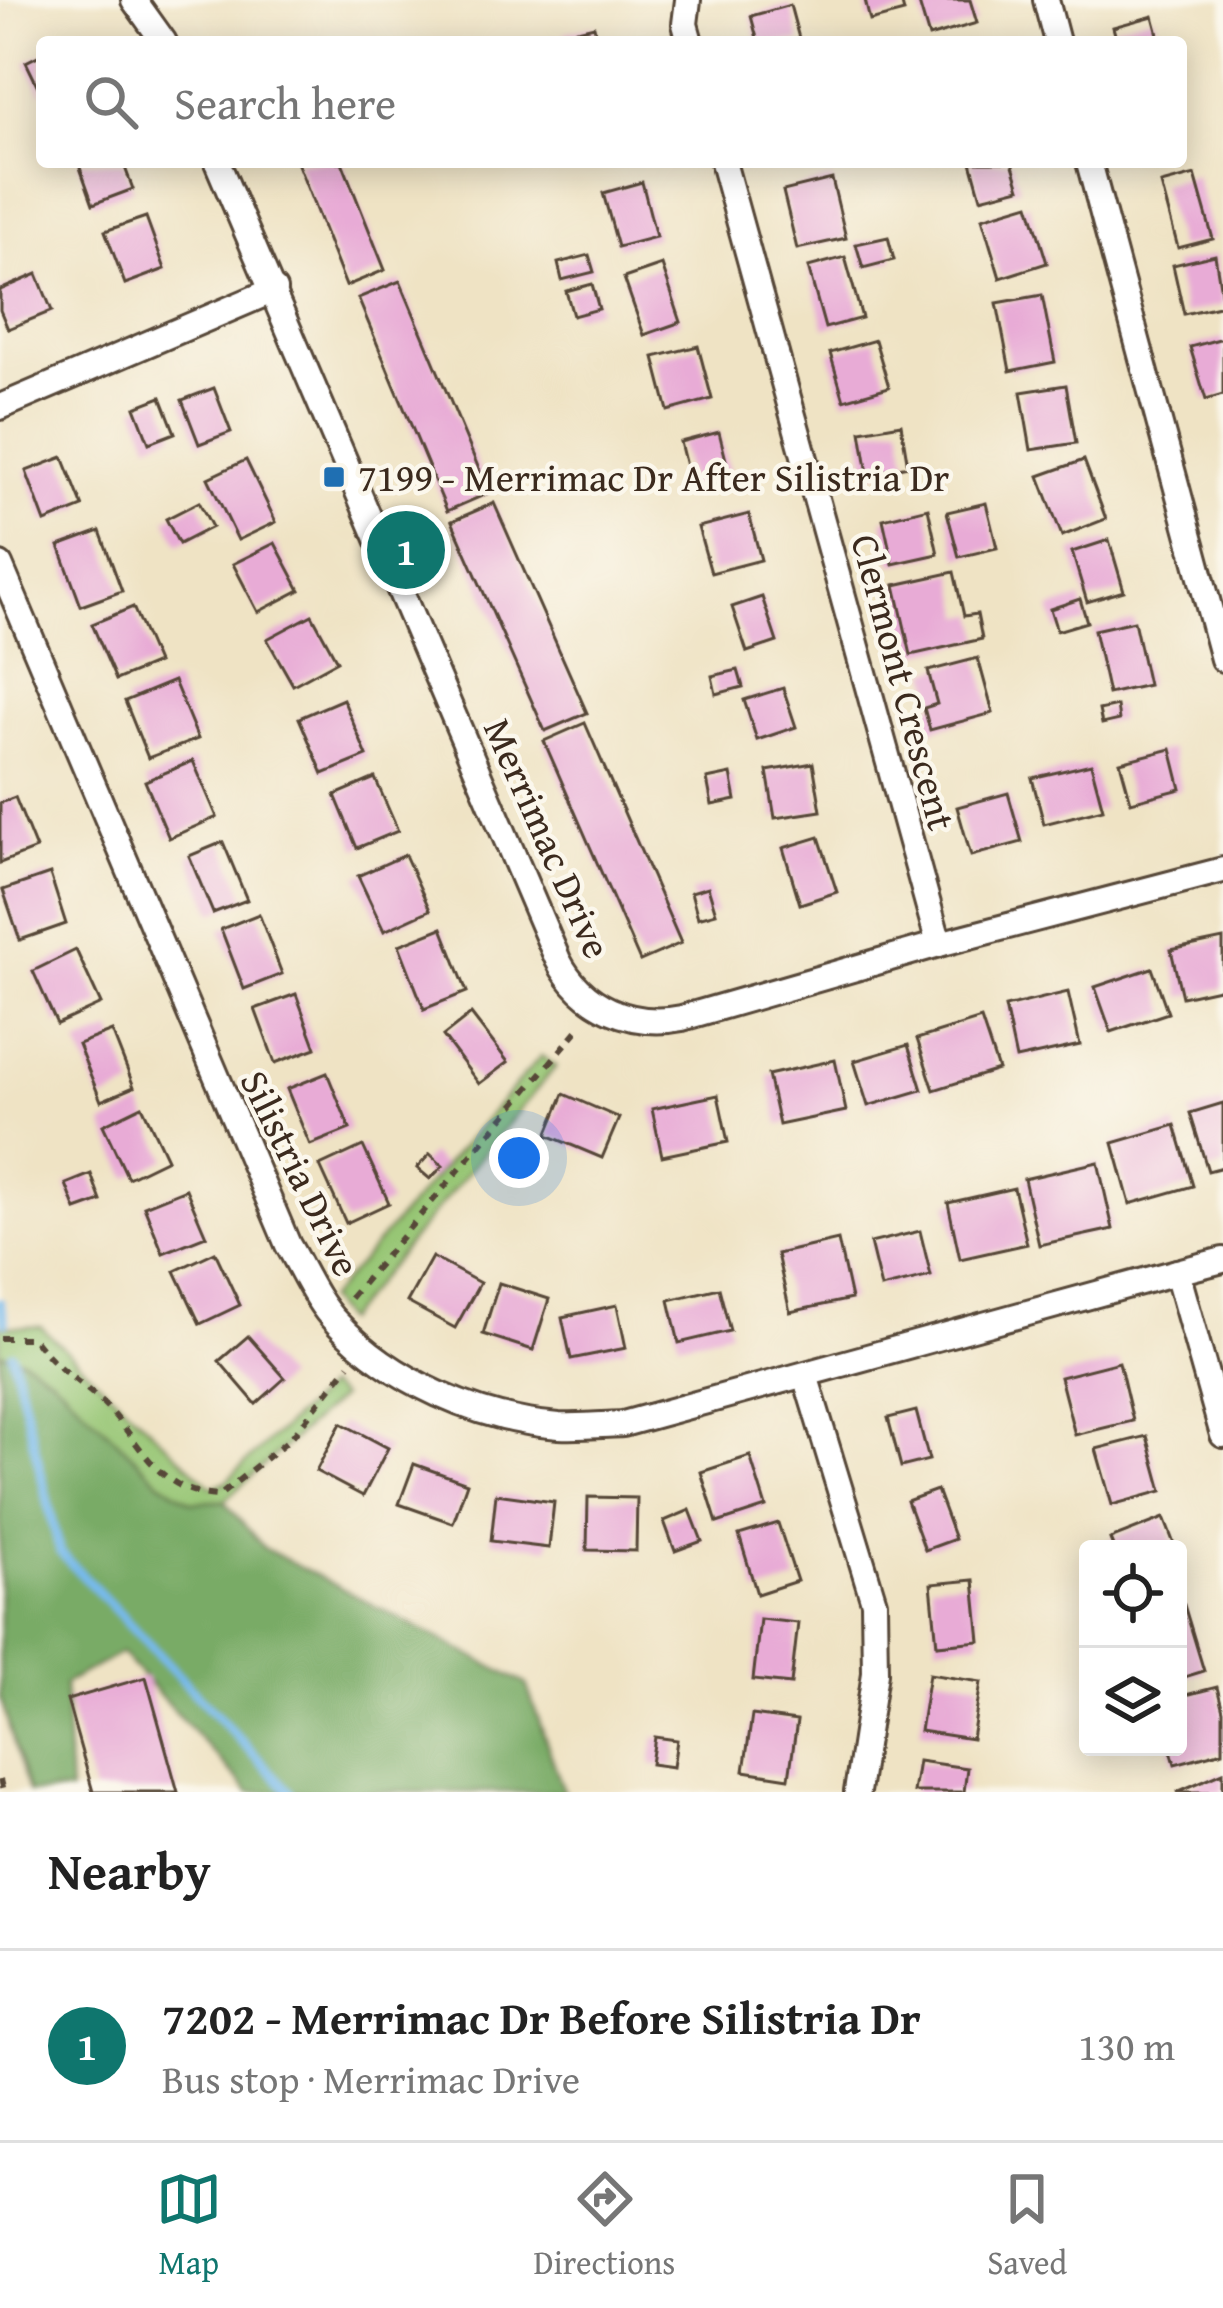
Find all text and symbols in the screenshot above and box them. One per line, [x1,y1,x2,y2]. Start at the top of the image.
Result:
search box [36,36,1187,168]
icon: search [78,69,144,135]
text: Search here [174,70,396,135]
place label: 7199 - Merrimac Dr After Silistria Dr [358,448,949,505]
marker: 7199 - Merrimac Dr After Silistria Dr [321,464,347,490]
pin: 1 [367,505,445,595]
street label: Clermont Crescent [838,528,971,836]
street label: Merrimac Drive [470,709,627,967]
street label: Silistria Drive [227,1060,376,1285]
your location [489,1128,549,1188]
map controls [1079,1540,1187,1756]
button: locate [1079,1540,1187,1648]
button: layers [1079,1648,1187,1756]
text: Nearby [48,1833,211,1908]
text: 7202 - Merrimac Dr Before Silistria Dr [162,1985,921,2050]
text: 1 [77,2017,97,2074]
text: 130 m [1078,2017,1175,2074]
text: Bus stop · Merrimac Drive [162,2050,580,2107]
tab: Map [156,2166,222,2286]
tab: Directions [534,2166,675,2286]
tab: Saved [987,2166,1067,2286]

